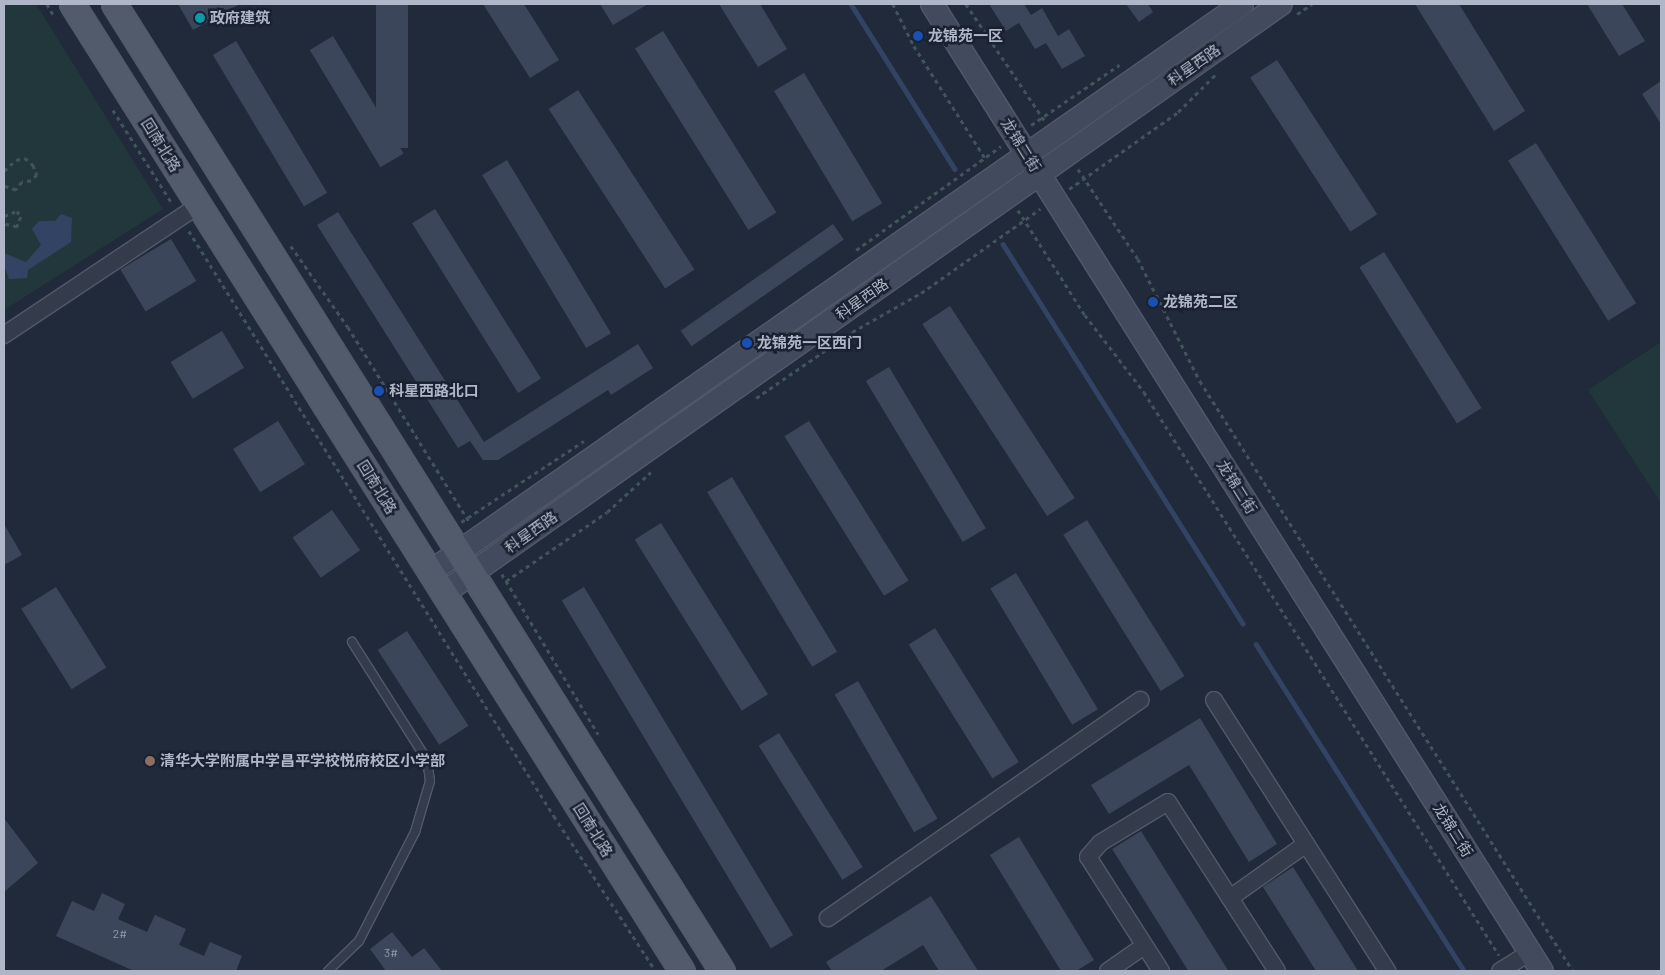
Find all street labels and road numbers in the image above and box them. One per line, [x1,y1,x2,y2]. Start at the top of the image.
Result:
street label: 科星西路 [1164,40,1224,90]
street label: 回南北路 [137,115,185,175]
street label: 龙锦二街 [997,115,1045,175]
street label: 科星西路 [832,274,892,324]
street label: 回南北路 [353,457,401,517]
street label: 龙锦二街 [1213,457,1261,517]
street label: 科星西路 [501,507,561,557]
street label: 回南北路 [569,800,617,860]
street label: 龙锦二街 [1429,800,1477,860]

